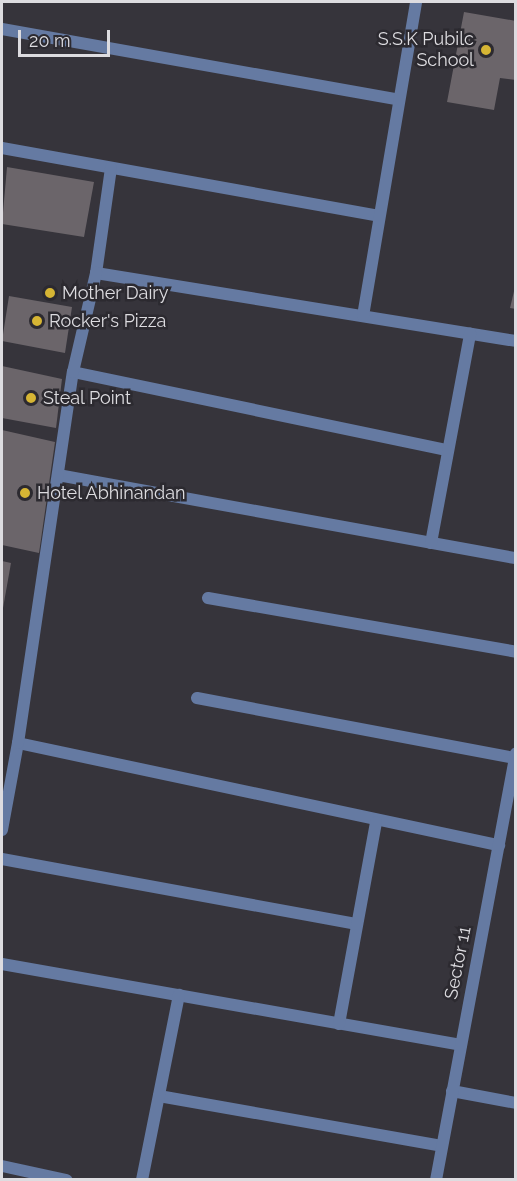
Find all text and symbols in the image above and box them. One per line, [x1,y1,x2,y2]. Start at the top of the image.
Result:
scale bar [21,18,112,56]
place label: S.S.K Pubilc School [377,29,474,72]
text: 20 m [29,30,71,51]
marker: S.S.K Pubilc School [479,43,493,57]
place label: Mother Dairy [62,282,169,304]
marker: Mother Dairy [43,286,57,300]
place label: Rocker's Pizza [49,310,166,332]
marker: Rocker's Pizza [30,314,44,328]
place label: Steal Point [43,387,132,409]
marker: Steal Point [24,391,38,405]
place label: Hotel Abhinandan [37,482,187,504]
marker: Hotel Abhinandan [18,486,32,500]
street label: Sector 11 [440,924,476,1002]

